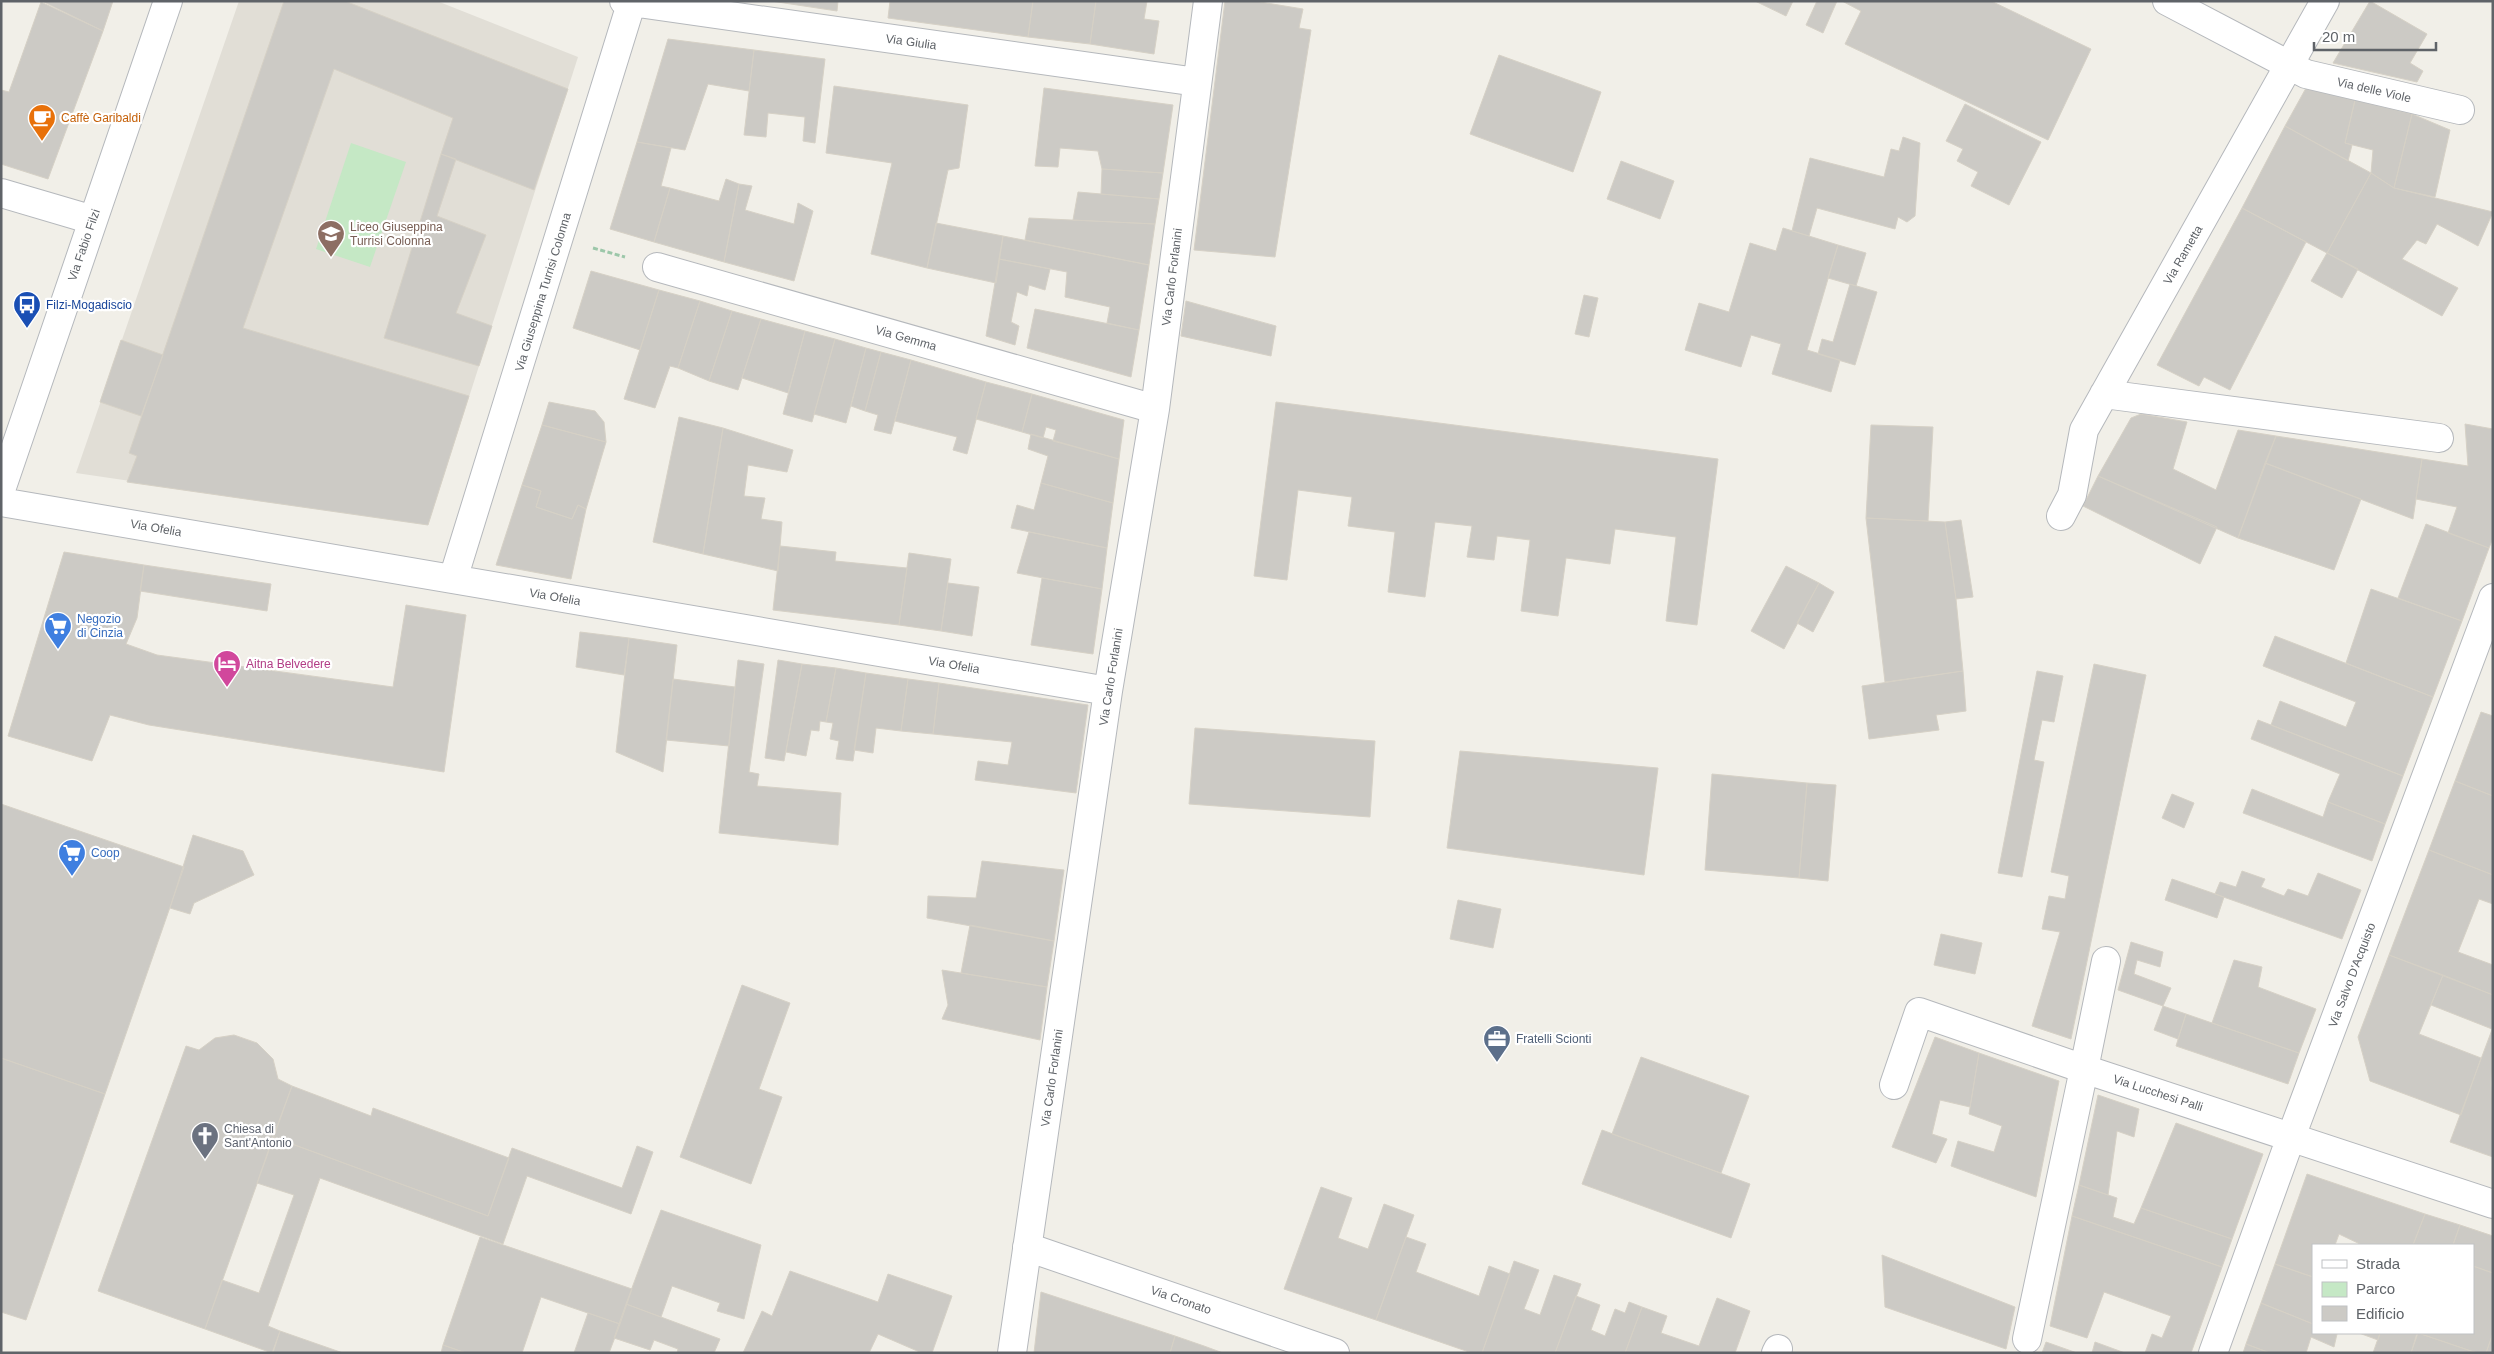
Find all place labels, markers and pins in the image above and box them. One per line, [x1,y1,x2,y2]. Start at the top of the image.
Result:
cafe icon: Caffè Garibaldi [27,103,57,142]
place label: Caffè Garibaldi [61,111,141,125]
school or university icon: Liceo Giuseppina Turrisi Colonna [316,219,346,258]
place label: Liceo Giuseppina Turrisi Colonna [350,220,443,248]
bus stop icon: Filzi-Mogadiscio [12,290,42,329]
place label: Filzi-Mogadiscio [46,298,132,312]
supermarket icon: Negozio di Cinzia [43,611,73,650]
place label: Negozio di Cinzia [77,612,123,640]
hotel icon: Aitna Belvedere [212,649,242,688]
place label: Aitna Belvedere [246,657,331,671]
supermarket icon: Coop [57,838,87,877]
place label: Coop [91,846,120,860]
office icon: Fratelli Scionti [1482,1024,1512,1063]
place label: Fratelli Scionti [1516,1032,1591,1046]
church icon: Chiesa di Sant'Antonio [190,1121,220,1160]
place label: Chiesa di Sant'Antonio [224,1122,292,1150]

